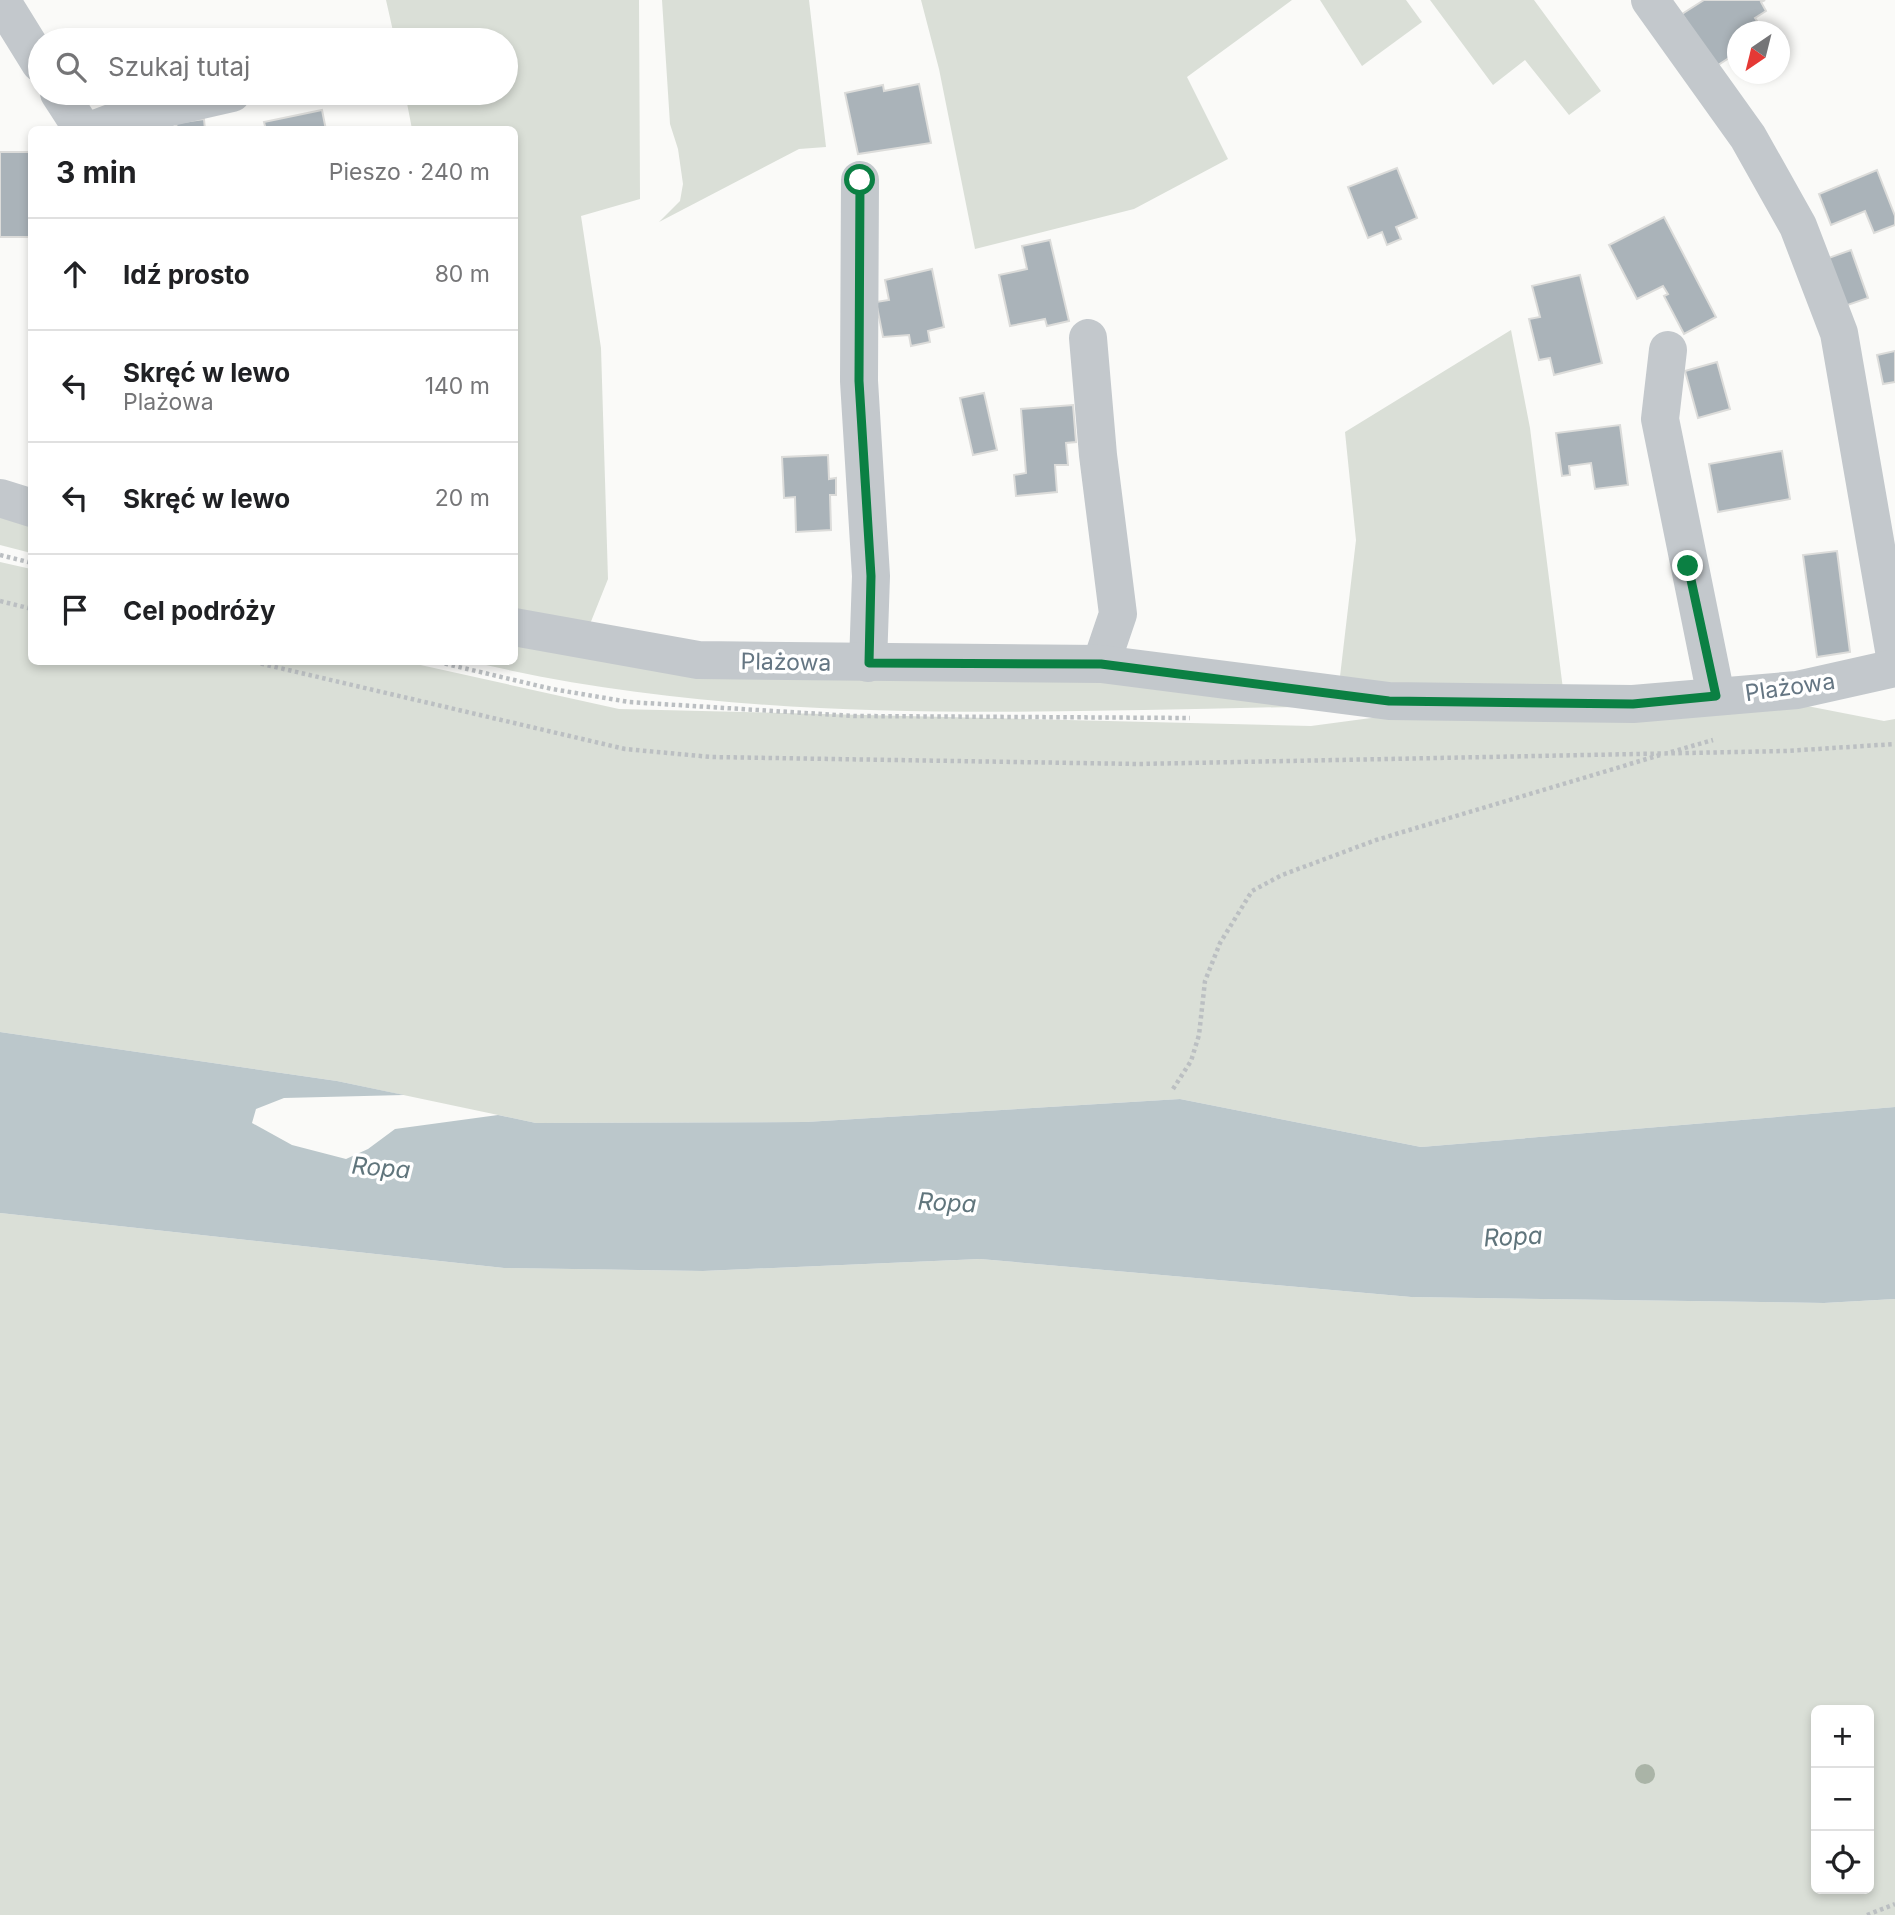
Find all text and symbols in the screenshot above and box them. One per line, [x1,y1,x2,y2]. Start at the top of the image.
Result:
north arrow [1727,21,1790,84]
search box [28,28,518,105]
icon: search [52,48,90,86]
text: Szukaj tutaj [108,51,250,82]
text: 3 min [56,154,137,190]
text: Pieszo · 240 m [329,158,490,186]
route start [844,164,875,195]
icon: ahead [56,255,94,293]
text: Idź prosto [123,259,250,290]
text: 80 m [435,260,490,288]
text: Skręć w lewo [123,357,290,388]
icon: left [56,367,94,405]
text: 140 m [425,372,490,400]
text: Plażowa [123,388,214,416]
icon: left [56,479,94,517]
text: Skręć w lewo [123,483,290,514]
text: 20 m [435,484,490,512]
route end [1672,550,1703,581]
icon: arrive [56,591,94,629]
text: Cel podróży [123,595,276,626]
street label: Plażowa [740,647,832,677]
street label: Plażowa [1743,667,1837,707]
water label: Ropa [350,1150,412,1185]
water label: Ropa [917,1186,977,1219]
water label: Ropa [1483,1220,1543,1253]
map controls [1811,1705,1874,1894]
button: + [1811,1705,1874,1768]
button: − [1811,1768,1874,1831]
button: locate [1811,1831,1874,1894]

